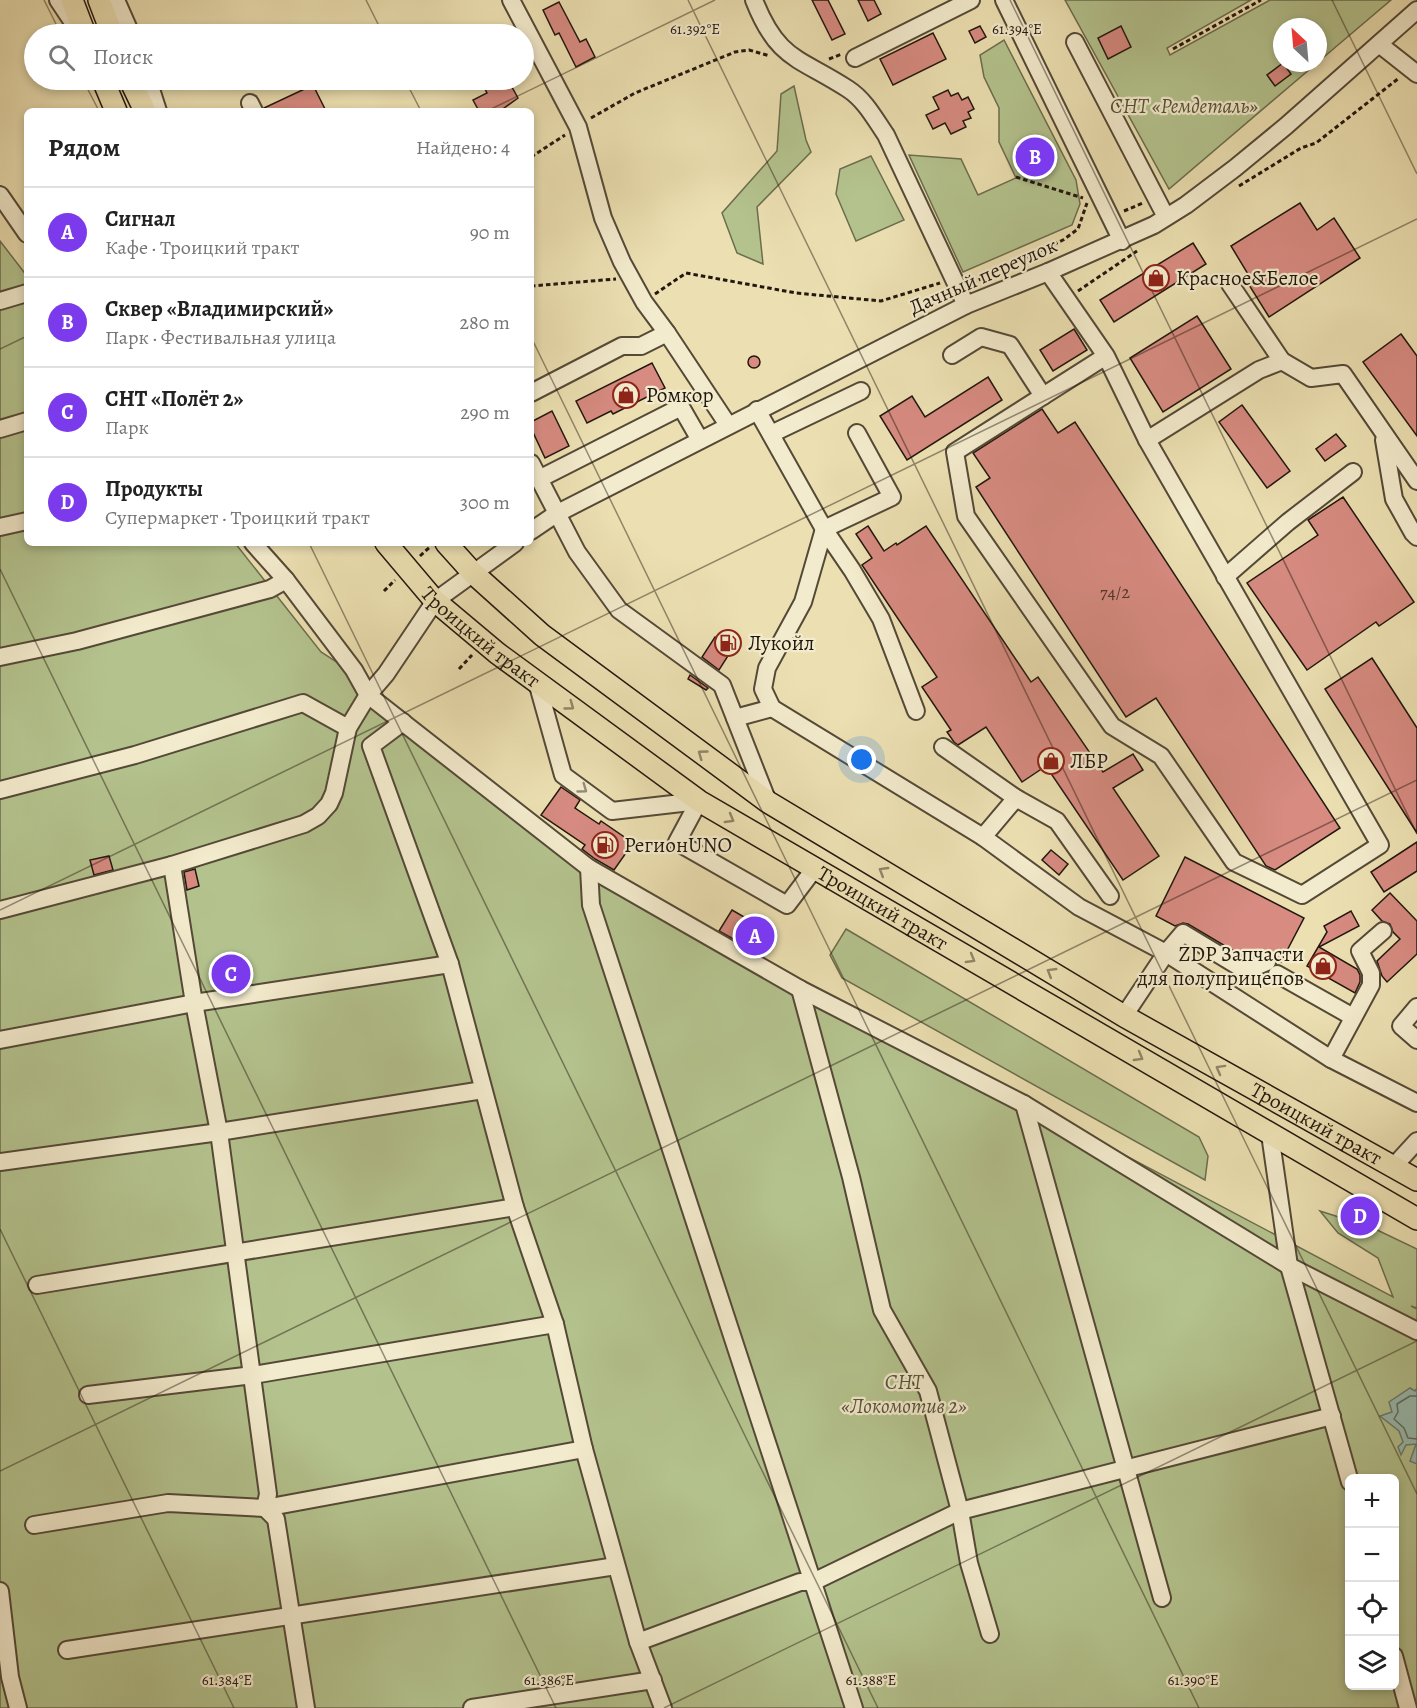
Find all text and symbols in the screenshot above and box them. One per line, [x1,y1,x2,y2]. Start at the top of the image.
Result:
north arrow [1273,18,1327,72]
text: 61.392°E [670,19,720,39]
text: 61.394°E [992,19,1042,39]
search box [24,24,534,90]
icon: search [45,41,78,74]
text: Поиск [93,42,153,72]
park label: СНТ «Ремдеталь» [1110,92,1258,120]
text: Рядом [48,130,120,165]
text: Найдено: 4 [416,134,510,161]
pin: B [1016,134,1054,180]
text: Сигнал [105,204,176,234]
text: A [61,219,74,246]
text: 90 m [470,219,510,246]
street label: Дачный переулок [904,231,1062,321]
text: Кафе · Троицкий тракт [105,234,299,261]
shop icon: Красное&Белое [1141,263,1171,293]
place label: Красное&Белое [1176,264,1319,292]
text: Сквер «Владимирский» [105,294,333,324]
text: B [61,309,74,336]
text: 280 m [460,309,510,336]
text: Парк · Фестивальная улица [105,324,336,351]
shop icon: Ромкор [611,380,641,410]
place label: Ромкор [646,381,713,409]
text: СНТ «Полёт 2» [105,384,243,414]
text: C [61,399,74,426]
text: 290 m [460,399,510,426]
text: Парк [105,414,149,441]
text: Продукты [105,474,203,504]
text: D [61,489,74,516]
text: 300 m [460,489,510,516]
text: Супермаркет · Троицкий тракт [105,504,370,531]
street label: Троицкий тракт [415,580,546,694]
house number: 74/2 [1100,580,1131,604]
fuel station icon: Лукойл [713,628,743,658]
place label: Лукойл [748,629,814,657]
one-way arrow [564,699,575,710]
your location [847,745,876,774]
shop icon: ЛБР [1036,746,1066,776]
place label: ЛБР [1070,747,1108,775]
one-way arrow [698,750,709,761]
one-way arrow [576,782,587,793]
one-way arrow [724,811,734,823]
fuel station icon: РегионUNO [590,830,620,860]
place label: РегионUNO [624,831,732,859]
street label: Троицкий тракт [812,859,953,957]
one-way arrow [879,867,889,879]
pin: A [736,914,774,958]
place label: ZDP Запчасти для полуприцепов [1136,940,1304,992]
shop icon: ZDP Запчасти для полуприцепов [1308,951,1338,981]
pin: C [212,952,250,996]
one-way arrow [965,952,975,963]
one-way arrow [1047,967,1057,979]
one-way arrow [1133,1050,1143,1062]
one-way arrow [1216,1065,1226,1076]
street label: Троицкий тракт [1246,1076,1387,1172]
pin: D [1340,1194,1380,1238]
park label: СНТ «Локомотив 2» [841,1368,967,1420]
map controls [1345,1474,1399,1690]
button: + [1345,1474,1399,1528]
button: − [1345,1528,1399,1582]
button: locate [1345,1582,1399,1636]
button: layers [1345,1636,1399,1690]
text: 61.384°E [202,1670,252,1690]
text: 61.386°E [524,1670,574,1690]
text: 61.388°E [846,1670,896,1690]
text: 61.390°E [1167,1670,1219,1690]

